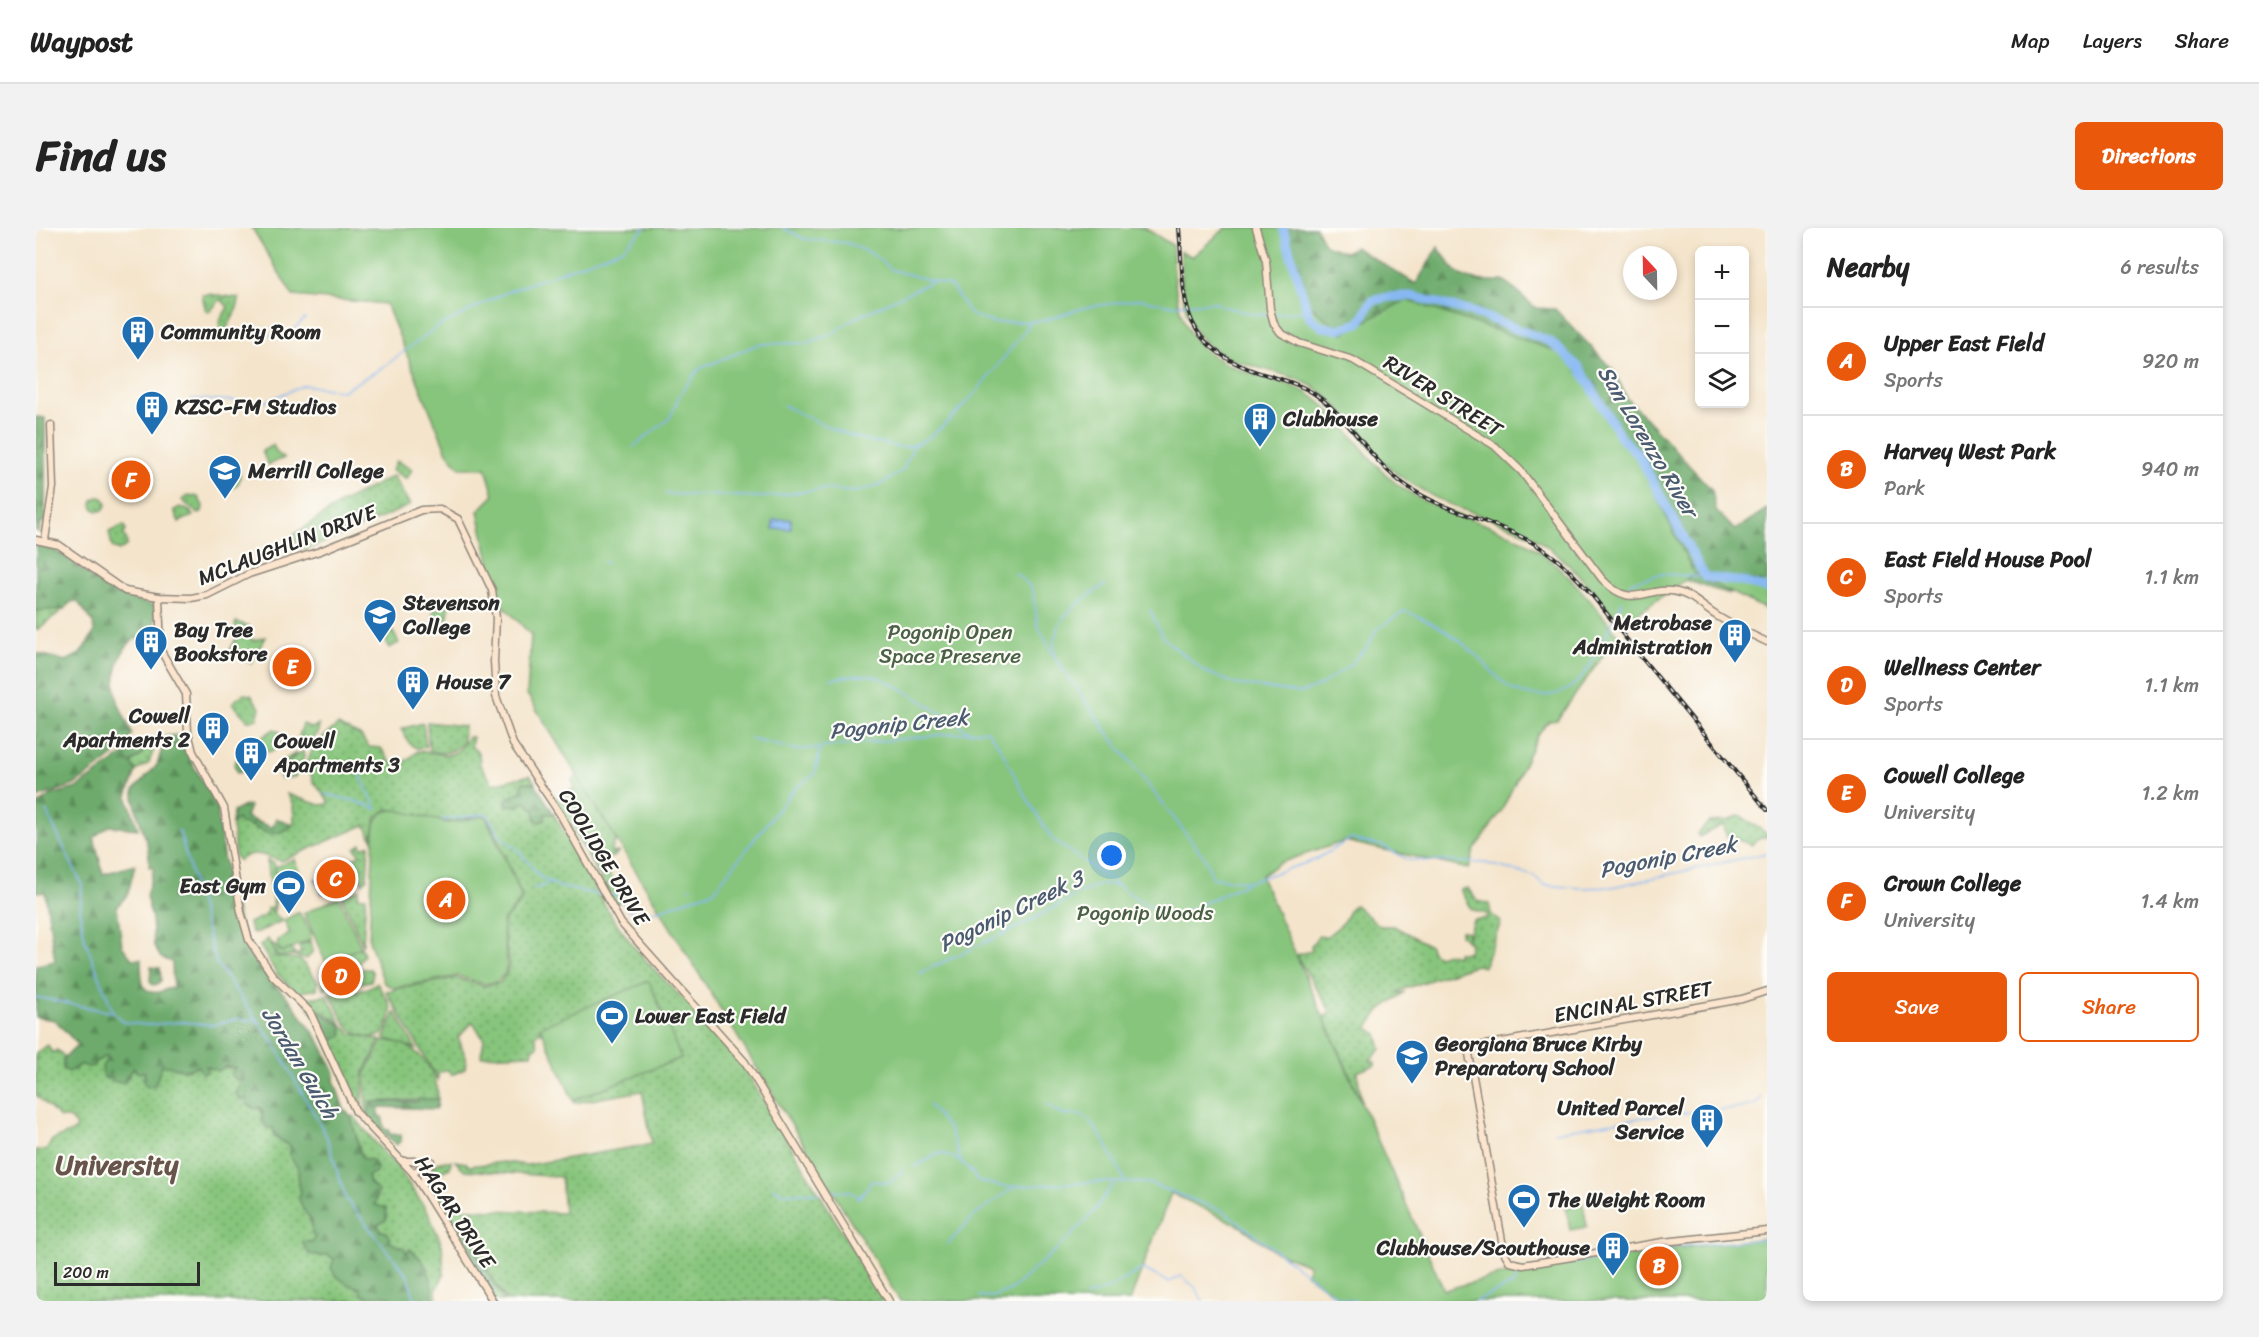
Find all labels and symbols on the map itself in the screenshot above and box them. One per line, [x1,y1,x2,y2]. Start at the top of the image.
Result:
north arrow [1623,246,1677,300]
place label: Community Room [160,313,321,351]
building icon: Community Room [120,314,156,361]
street label: RIVER STREET [1376,344,1511,449]
water label: San Lorenzo River [1587,357,1711,528]
place label: KZSC-FM Studios [174,388,336,426]
building icon: KZSC-FM Studios [134,389,170,436]
place label: Clubhouse [1282,400,1378,438]
building icon: Clubhouse [1242,401,1278,448]
place label: Merrill College [247,452,384,490]
school or university icon: Merrill College [207,453,243,500]
pin: F [112,458,151,502]
street label: MCLAUGHLIN DRIVE [192,493,383,597]
place label: Stevenson College [402,584,500,646]
school or university icon: Stevenson College [362,597,398,644]
place label: Metrobase Administration [1572,604,1713,666]
place label: Bay Tree Bookstore [174,611,268,673]
park label: Pogonip Open Space Preserve [879,613,1021,675]
building icon: Metrobase Administration [1717,617,1753,664]
building icon: Bay Tree Bookstore [133,624,169,671]
pin: E [272,644,312,690]
place label: House 7 [435,663,512,701]
building icon: House 7 [395,664,431,711]
place label: Cowell Apartments 2 [63,697,191,759]
water label: Pogonip Creek [828,697,974,751]
building icon: Cowell Apartments 2 [195,710,231,757]
place label: Cowell Apartments 3 [273,722,400,784]
building icon: Cowell Apartments 3 [233,735,269,782]
street label: COOLIDGE DRIVE [548,781,661,934]
water label: Pogonip Creek [1596,824,1743,889]
your location [1097,841,1126,870]
pin: C [316,856,356,902]
water label: Pogonip Creek 3 [932,858,1093,963]
place label: East Gym [180,867,267,905]
sports icon: East Gym [271,868,307,915]
pin: A [426,878,466,922]
park label: Pogonip Woods [1077,894,1214,932]
pin: D [322,954,360,999]
street label: ENCINAL STREET [1551,969,1717,1035]
place label: Lower East Field [635,997,787,1035]
sports icon: Lower East Field [594,998,630,1045]
water label: Jordan Gulch [251,999,350,1129]
place label: Georgiana Bruce Kirby Preparatory School [1434,1025,1643,1087]
school or university icon: Georgiana Bruce Kirby Preparatory School [1394,1038,1430,1085]
place label: United Parcel Service [1557,1089,1685,1151]
building icon: United Parcel Service [1689,1102,1725,1149]
district label: University [56,1141,180,1189]
street label: HAGAR DRIVE [404,1147,507,1278]
place label: The Weight Room [1547,1181,1705,1219]
sports icon: The Weight Room [1506,1182,1542,1229]
place label: Clubhouse/Scouthouse [1376,1229,1590,1267]
building icon: Clubhouse/Scouthouse [1595,1230,1631,1277]
pin: B [1640,1244,1678,1288]
scale bar [54,1259,200,1286]

